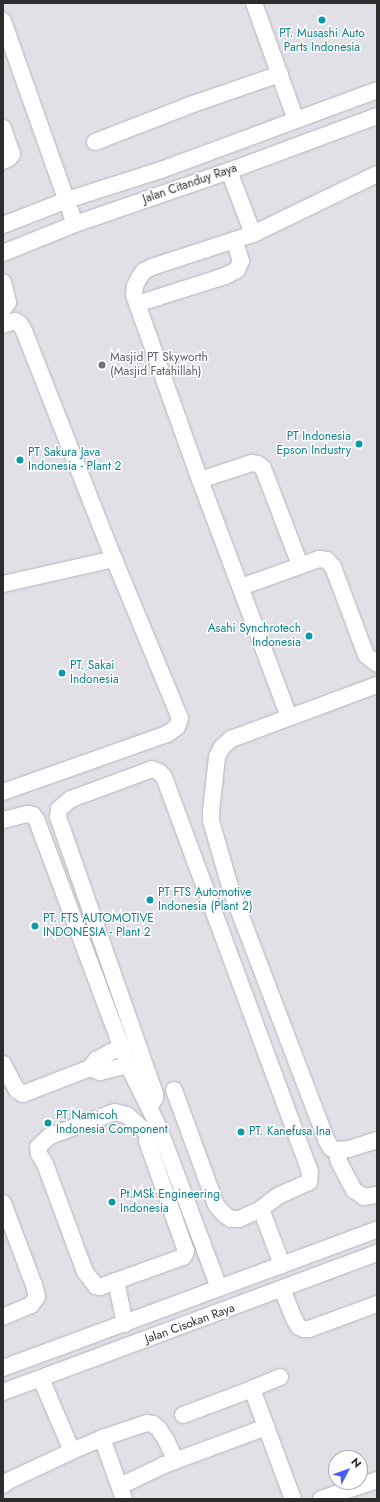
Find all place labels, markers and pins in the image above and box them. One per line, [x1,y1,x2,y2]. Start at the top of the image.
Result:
marker: PT. Musashi Auto Parts Indonesia [317,15,327,25]
place label: PT. Musashi Auto Parts Indonesia [279,27,365,55]
place label: Masjid PT Skyworth (Masjid Fatahillah) [110,351,208,379]
marker: Masjid PT Skyworth (Masjid Fatahillah) [97,360,107,370]
place label: PT Indonesia Epson Industry [276,430,351,458]
marker: PT Indonesia Epson Industry [354,439,364,449]
place label: PT Sakura Java Indonesia - Plant 2 [28,446,121,474]
marker: PT Sakura Java Indonesia - Plant 2 [15,455,25,465]
place label: Asahi Synchrotech Indonesia [208,622,301,650]
marker: Asahi Synchrotech Indonesia [304,631,314,641]
place label: PT. Sakai Indonesia [70,659,119,687]
marker: PT. Sakai Indonesia [57,668,67,678]
place label: PT FTS Automotive Indonesia (Plant 2) [158,886,253,914]
marker: PT FTS Automotive Indonesia (Plant 2) [145,895,155,905]
place label: PT. FTS AUTOMOTIVE INDONESIA - Plant 2 [43,912,154,940]
marker: PT. FTS AUTOMOTIVE INDONESIA - Plant 2 [30,921,40,931]
place label: PT Namicoh Indonesia Component [56,1109,168,1137]
marker: PT Namicoh Indonesia Component [43,1118,53,1128]
place label: PT. Kanefusa Ina [249,1125,331,1139]
marker: PT. Kanefusa Ina [236,1127,246,1137]
place label: Pt.MSk Engineering Indonesia [120,1188,220,1216]
marker: Pt.MSk Engineering Indonesia [107,1197,117,1207]

